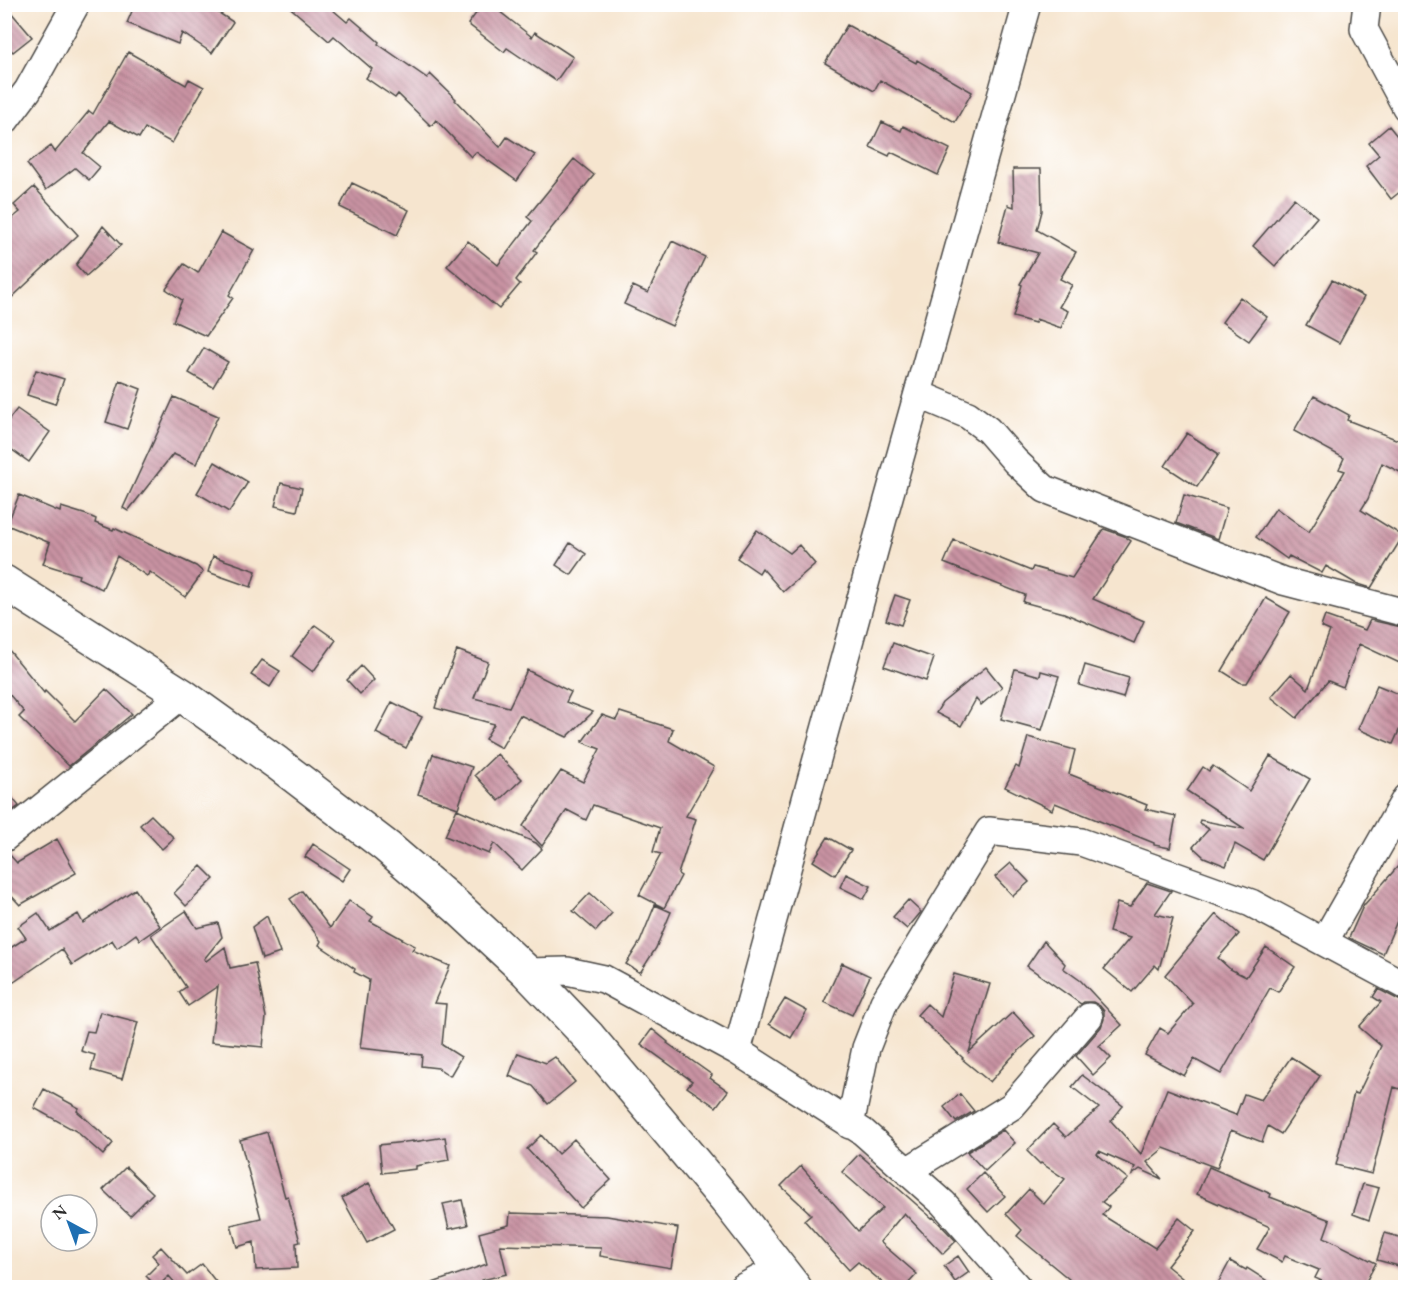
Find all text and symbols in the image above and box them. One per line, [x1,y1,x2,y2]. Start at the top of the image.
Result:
north arrow [39,1193,99,1253]
text: N [48,1200,71,1224]

